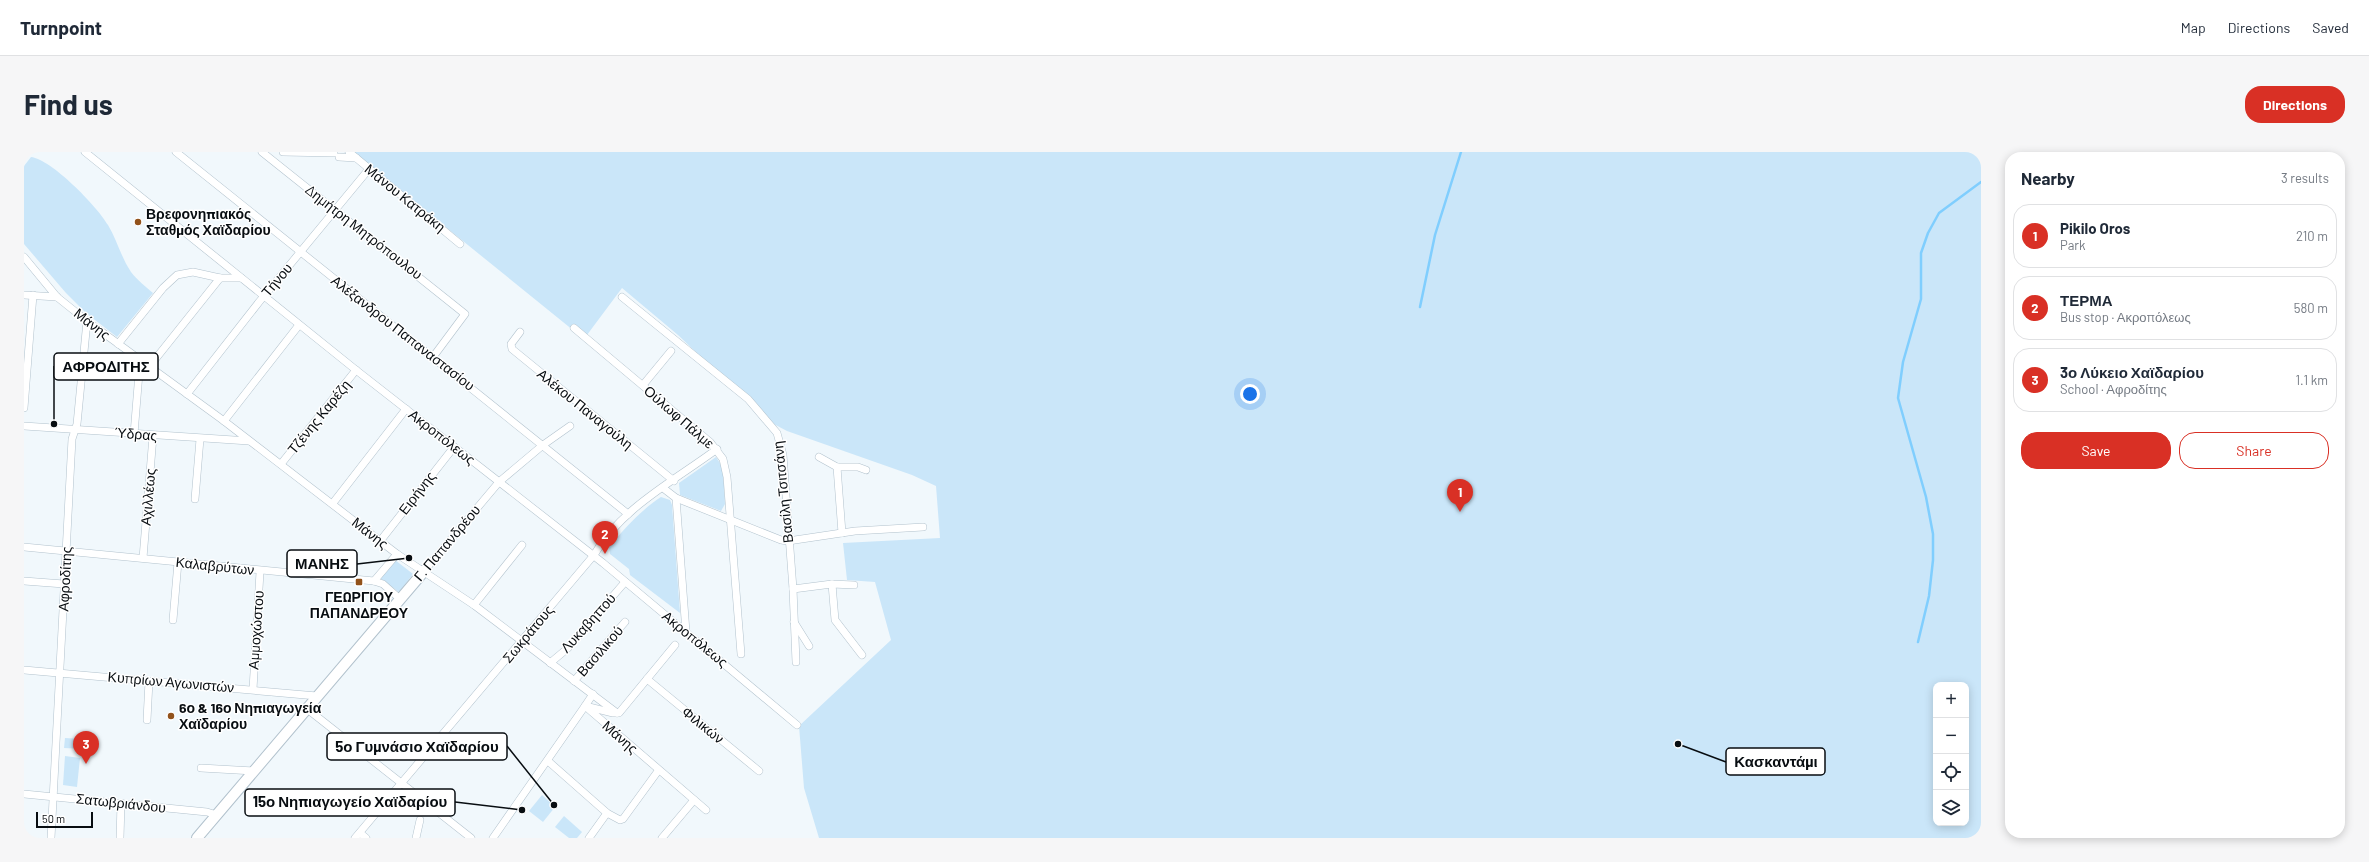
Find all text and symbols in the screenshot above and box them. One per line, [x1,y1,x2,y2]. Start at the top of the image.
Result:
text: Turnpoint [20,16,102,39]
text: Map [2181,19,2206,36]
text: Directions [2228,19,2290,36]
text: Saved [2312,19,2349,36]
button: Directions [2245,86,2345,123]
text: Find us [24,87,113,121]
street label: Μάνου Κατράκη [362,160,449,235]
text: Nearby [2021,168,2075,188]
text: 3 results [2281,170,2329,186]
street label: Δημήτρη Μητρόπουλου [302,181,426,283]
place label: Βρεφονηπιακός Σταθμός Χαϊδαρίου [146,205,271,238]
marker: Βρεφονηπιακός Σταθμός Χαϊδαρίου [133,217,143,227]
text: Pikilo Oros [2060,219,2130,237]
text: 1 [2033,228,2037,244]
text: 210 m [2296,228,2328,244]
text: Park [2060,237,2086,253]
street label: Τήνου [258,259,296,300]
street label: Αλέξανδρου Παπαναστασίου [328,271,478,394]
text: ΤΕΡΜΑ [2060,291,2113,309]
text: 2 [2031,300,2039,316]
text: 580 m [2294,300,2328,316]
street label: Μάνης [71,304,114,343]
text: Bus stop · Ακροπόλεως [2060,309,2191,325]
callout: ΑΦΡΟΔΙΤΗΣ [54,353,158,380]
text: ΑΦΡΟΔΙΤΗΣ [62,357,150,375]
text: 3ο Λύκειο Χαϊδαρίου [2060,363,2204,381]
street label: Αλέκου Παναγούλη [534,365,637,452]
text: 3 [2031,372,2039,388]
text: 1.1 km [2295,372,2328,388]
street label: Τζένης Καρέζη [284,376,354,457]
text: School · Αφροδίτης [2060,381,2167,397]
street label: Ούλωφ Πάλμε [641,382,718,452]
your location [1240,384,1260,404]
street label: Ακροπόλεως [406,405,479,468]
street label: Ύδρας [114,423,158,444]
button: Save [2021,432,2171,469]
button: Share [2179,432,2329,469]
street label: Βασίλη Τσιτσάνη [769,440,796,544]
street label: Αχιλλέως [137,467,158,526]
street label: Ειρήνης [395,468,439,518]
pin: 1 [1447,479,1473,512]
street label: Γ. Παπανδρέου [410,501,483,584]
street label: Μάνης [349,513,392,552]
pin: 2 [592,521,618,554]
street label: Αφροδίτης [54,546,75,612]
callout: ΜΑΝΗΣ [287,550,357,577]
street label: Καλαβρύτων [175,553,255,578]
text: ΜΑΝΗΣ [295,554,349,572]
marker: ΓΕΩΡΓΙΟΥ ΠΑΠΑΝΔΡΕΟΥ [354,577,364,587]
place label: ΓΕΩΡΓΙΟΥ ΠΑΠΑΝΔΡΕΟΥ [310,588,409,621]
street label: Λυκαβηττού [557,589,619,656]
street label: Αμμοχώστου [244,590,267,670]
street label: Σωκράτους [499,601,557,666]
street label: Ακροπόλεως [659,607,732,670]
street label: Βασιλικού [573,622,626,679]
street label: Κυπρίων Αγωνιστών [107,668,235,695]
map controls [1933,682,1969,826]
button: + [1933,682,1969,718]
place label: 6ο & 16ο Νηπιαγωγεία Χαϊδαρίου [179,699,322,732]
street label: Φιλικών [679,703,728,747]
marker: 6ο & 16ο Νηπιαγωγεία Χαϊδαρίου [166,711,176,721]
street label: Μάνης [599,717,642,757]
button: − [1933,718,1969,754]
pin: 3 [73,731,99,764]
callout: 5ο Γυμνάσιο Χαϊδαρίου [327,733,507,760]
text: 5ο Γυμνάσιο Χαϊδαρίου [335,737,499,755]
callout: Κασκαντάμι [1726,748,1825,775]
text: Κασκαντάμι [1734,752,1818,770]
button: locate [1933,754,1969,790]
street label: Σατωβριάνδου [75,789,167,816]
callout: 15ο Νηπιαγωγείο Χαϊδαρίου [245,789,455,816]
button: layers [1933,790,1969,826]
text: 15ο Νηπιαγωγείο Χαϊδαρίου [253,792,448,810]
scale bar [36,810,93,829]
text: 50 m [42,812,65,825]

